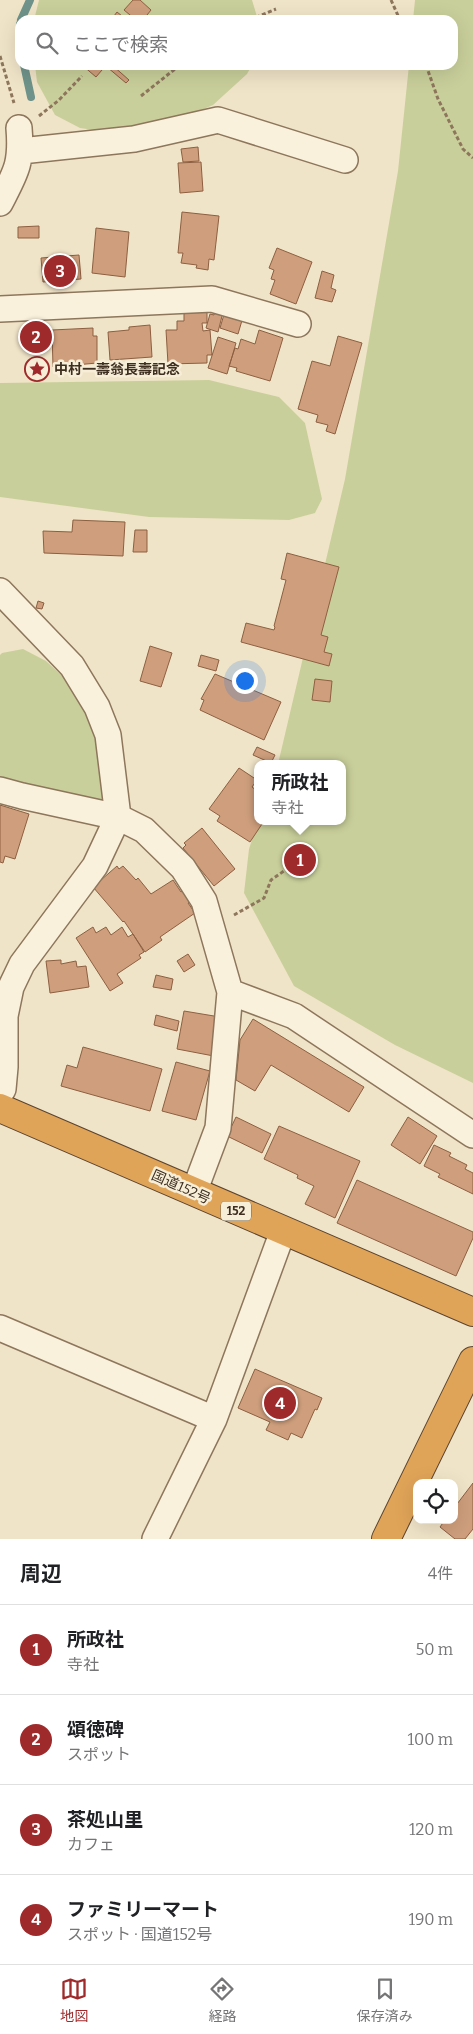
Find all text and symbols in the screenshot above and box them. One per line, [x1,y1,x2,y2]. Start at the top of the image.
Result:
search box [15,15,458,70]
icon: search [33,29,61,57]
text: ここで検索 [73,33,168,56]
pin: 3 [44,252,76,290]
pin: 2 [20,318,52,356]
place icon: 中村一壽翁長壽記念 [24,356,50,382]
place label: 中村一壽翁長壽記念 [54,361,180,378]
your location [232,668,258,694]
popup [254,760,346,825]
text: 所政社 [271,771,329,794]
text: 寺社 [271,798,304,817]
pin: 1 [284,841,316,879]
street label: 国道152号 [149,1167,213,1207]
road number: 152 [221,1202,251,1220]
pin: 4 [264,1384,296,1422]
map controls [413,1479,458,1524]
button: locate [413,1479,458,1524]
text: 周辺 [20,1561,62,1587]
text: 4件 [428,1564,453,1583]
text: 所政社 [67,1628,124,1651]
text: 1 [33,1640,39,1659]
text: 50 m [416,1640,453,1659]
text: 寺社 [67,1655,99,1674]
text: 頌徳碑 [67,1718,124,1741]
text: 2 [31,1730,41,1749]
text: 100 m [408,1730,453,1749]
text: スポット [67,1745,131,1764]
text: 茶処山里 [67,1808,143,1831]
text: 3 [31,1820,41,1839]
text: 120 m [409,1820,453,1839]
text: カフェ [67,1835,115,1854]
text: ファミリーマート [67,1898,219,1921]
text: 4 [31,1910,41,1929]
text: 190 m [408,1910,453,1929]
text: スポット · 国道152号 [67,1925,212,1944]
tab: 地図 [60,1975,88,2025]
tab: 経路 [208,1975,236,2025]
tab: 保存済み [357,1975,413,2025]

